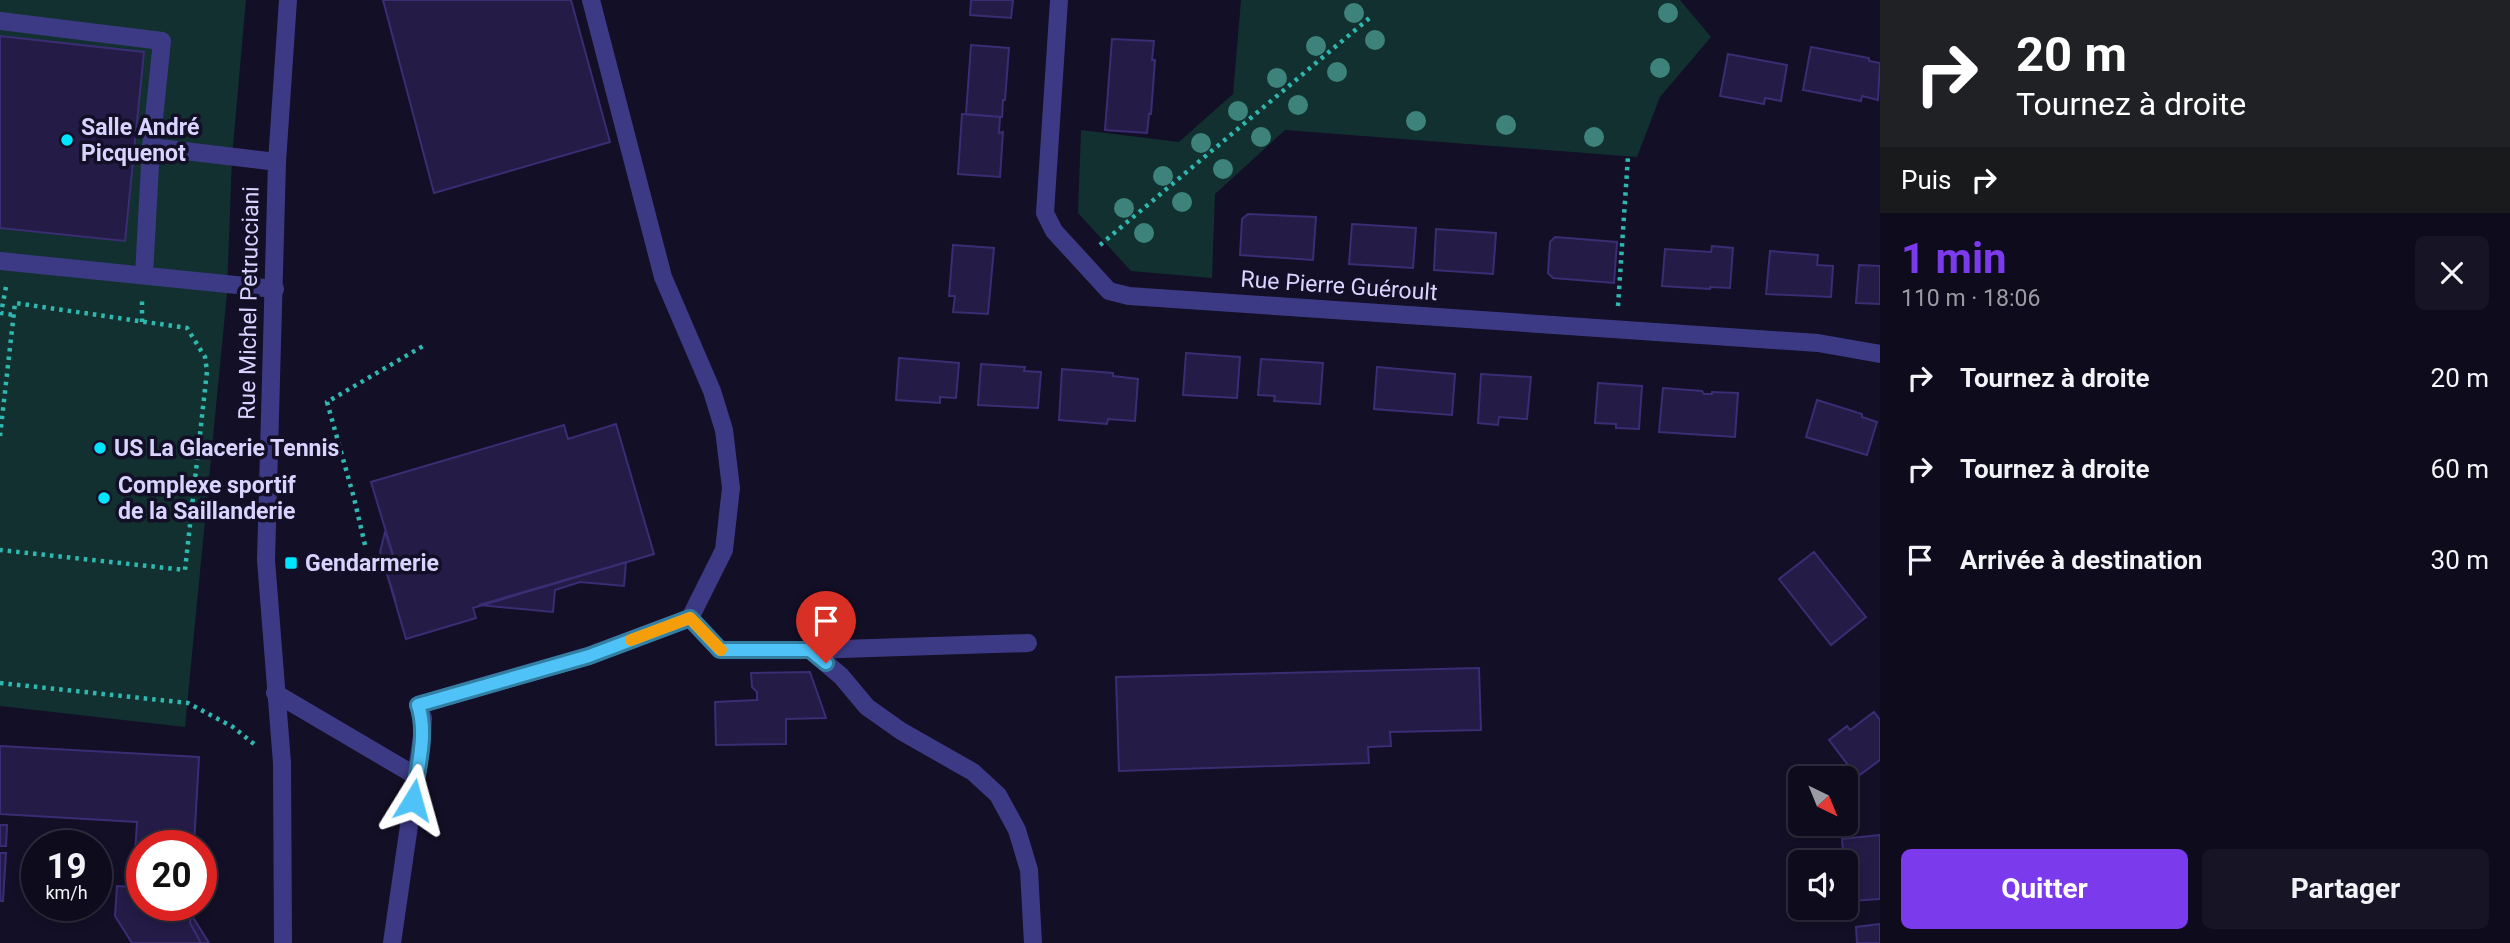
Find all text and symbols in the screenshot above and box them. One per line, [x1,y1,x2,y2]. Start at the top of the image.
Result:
text: 20 m [2016,26,2127,83]
icon: right [1901,28,1992,119]
text: Tournez à droite [2016,85,2246,123]
place label: Salle André Picquenot [81,114,199,167]
marker: Salle André Picquenot [59,132,75,148]
icon: right [1965,161,2003,199]
text: Puis [1901,165,1951,195]
street label: Rue Michel Petrucciani [233,186,265,420]
text: 1 min [1901,234,2007,283]
button: close [2415,236,2489,310]
street label: Rue Pierre Guéroult [1240,266,1438,306]
text: 110 m · 18:06 [1901,285,2040,312]
icon: right [1901,359,1939,397]
text: Tournez à droite [1960,363,2150,393]
text: 20 m [2431,363,2489,393]
place label: US La Glacerie Tennis [114,435,339,462]
marker: US La Glacerie Tennis [92,440,108,456]
icon: right [1901,450,1939,488]
text: Tournez à droite [1960,454,2150,484]
text: 60 m [2431,454,2489,484]
place label: Complexe sportif de la Saillanderie [118,472,297,525]
marker: Complexe sportif de la Saillanderie [96,490,112,506]
icon: arrive [1901,541,1939,579]
text: Arrivée à destination [1960,545,2202,575]
text: 30 m [2431,545,2489,575]
place label: Gendarmerie [305,550,439,577]
marker: Gendarmerie [283,555,299,571]
pin [796,591,856,663]
icon: arrive [807,602,845,640]
position arrow [376,763,450,837]
north arrow [1788,766,1858,836]
map controls [1788,766,1858,920]
speed limit sign: 20 [126,830,217,921]
text: 19 [46,846,87,887]
button: Quitter [1901,849,2188,929]
button: Partager [2202,849,2489,929]
button: sound [1788,850,1858,920]
text: km/h [45,882,88,903]

